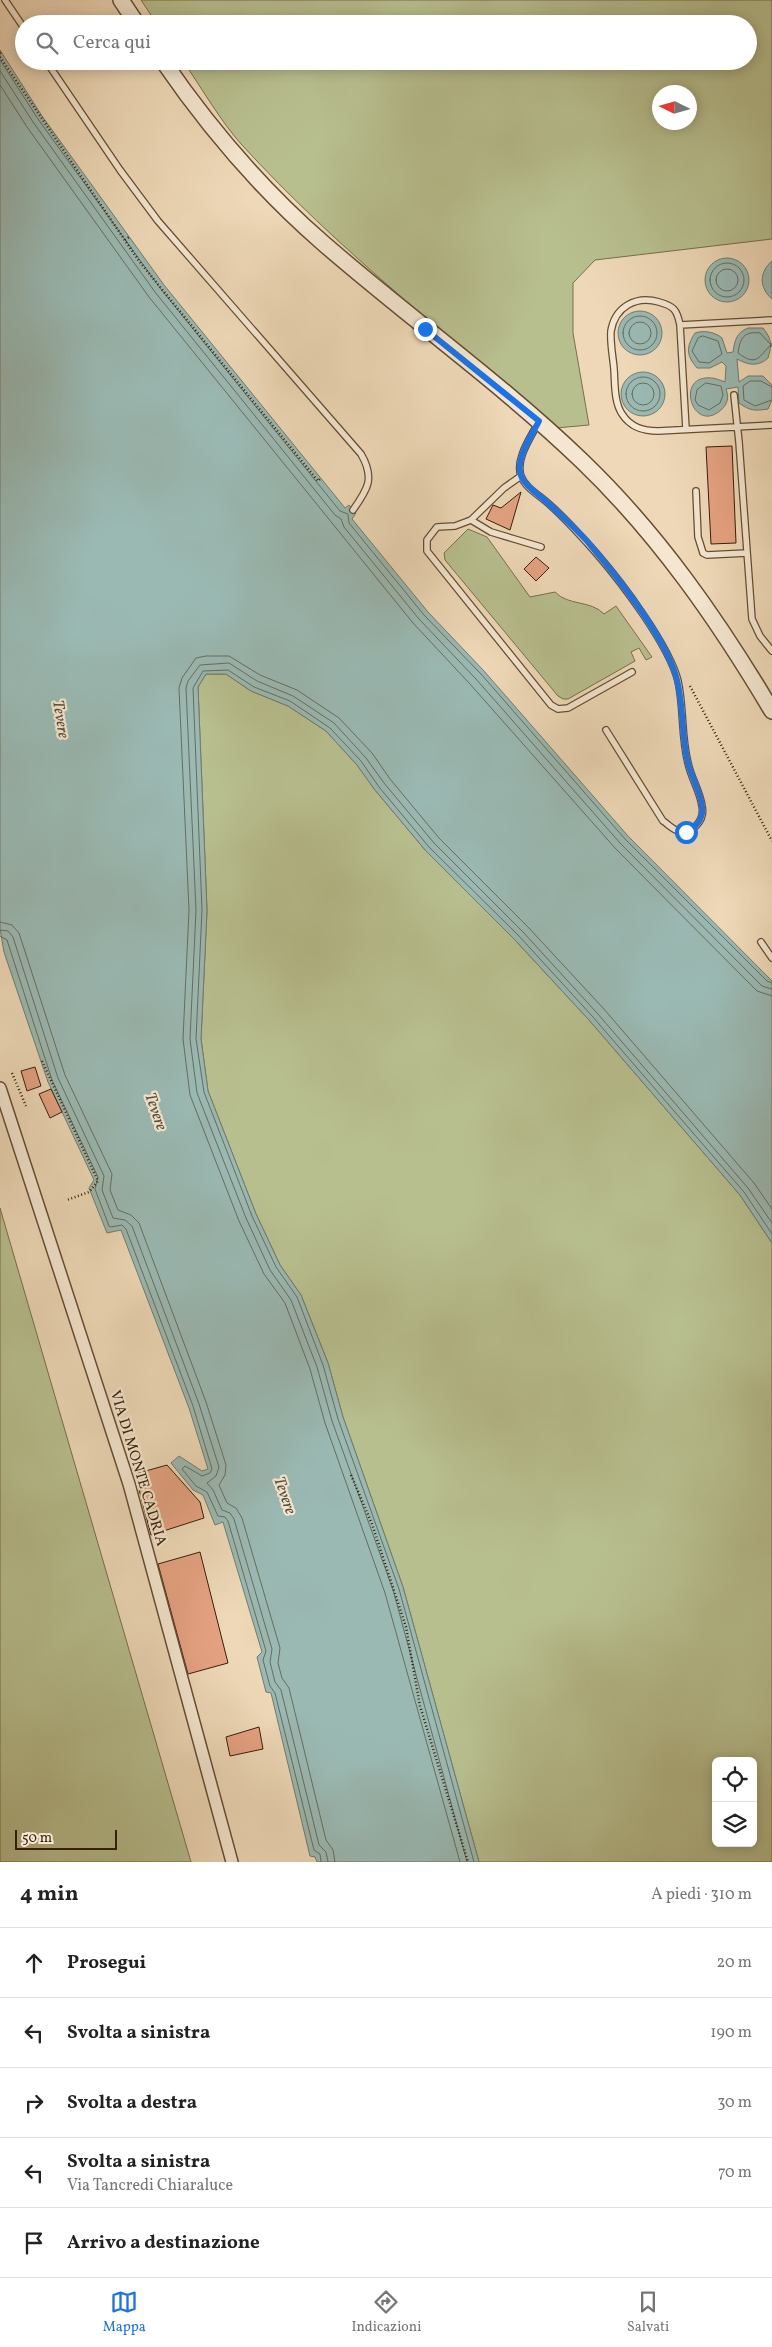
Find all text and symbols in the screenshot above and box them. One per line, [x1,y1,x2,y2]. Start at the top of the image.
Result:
search box [15,15,757,70]
icon: search [33,29,61,57]
text: Cerca qui [73,30,151,56]
north arrow [652,85,697,130]
route end [414,318,437,341]
water label: Tevere [46,699,74,740]
route start [675,821,698,844]
water label: Tevere [138,1090,172,1133]
street label: VIA DI MONTE CADRIA [104,1388,171,1549]
water label: Tevere [267,1474,301,1517]
map controls [712,1757,757,1847]
button: locate [712,1757,757,1802]
button: layers [712,1802,757,1847]
scale bar [15,1827,118,1850]
text: 50 m [22,1829,52,1848]
text: 4 min [20,1880,79,1909]
text: A piedi · 310 m [651,1884,752,1906]
icon: ahead [20,1949,48,1977]
text: Prosegui [67,1950,146,1976]
text: 20 m [717,1952,752,1974]
icon: left [20,2019,48,2047]
text: Svolta a sinistra [67,2020,210,2046]
text: 190 m [710,2022,752,2044]
icon: right [20,2089,48,2117]
text: Svolta a destra [67,2090,197,2116]
text: 30 m [717,2092,752,2114]
text: Svolta a sinistra [67,2149,210,2175]
icon: left [20,2159,48,2187]
text: 70 m [718,2162,752,2184]
text: Via Tancredi Chiaraluce [67,2175,233,2197]
icon: arrive [20,2229,48,2257]
text: Arrivo a destinazione [67,2230,260,2256]
tab: Mappa [103,2288,146,2337]
tab: Indicazioni [351,2288,421,2337]
tab: Salvati [627,2288,669,2337]

